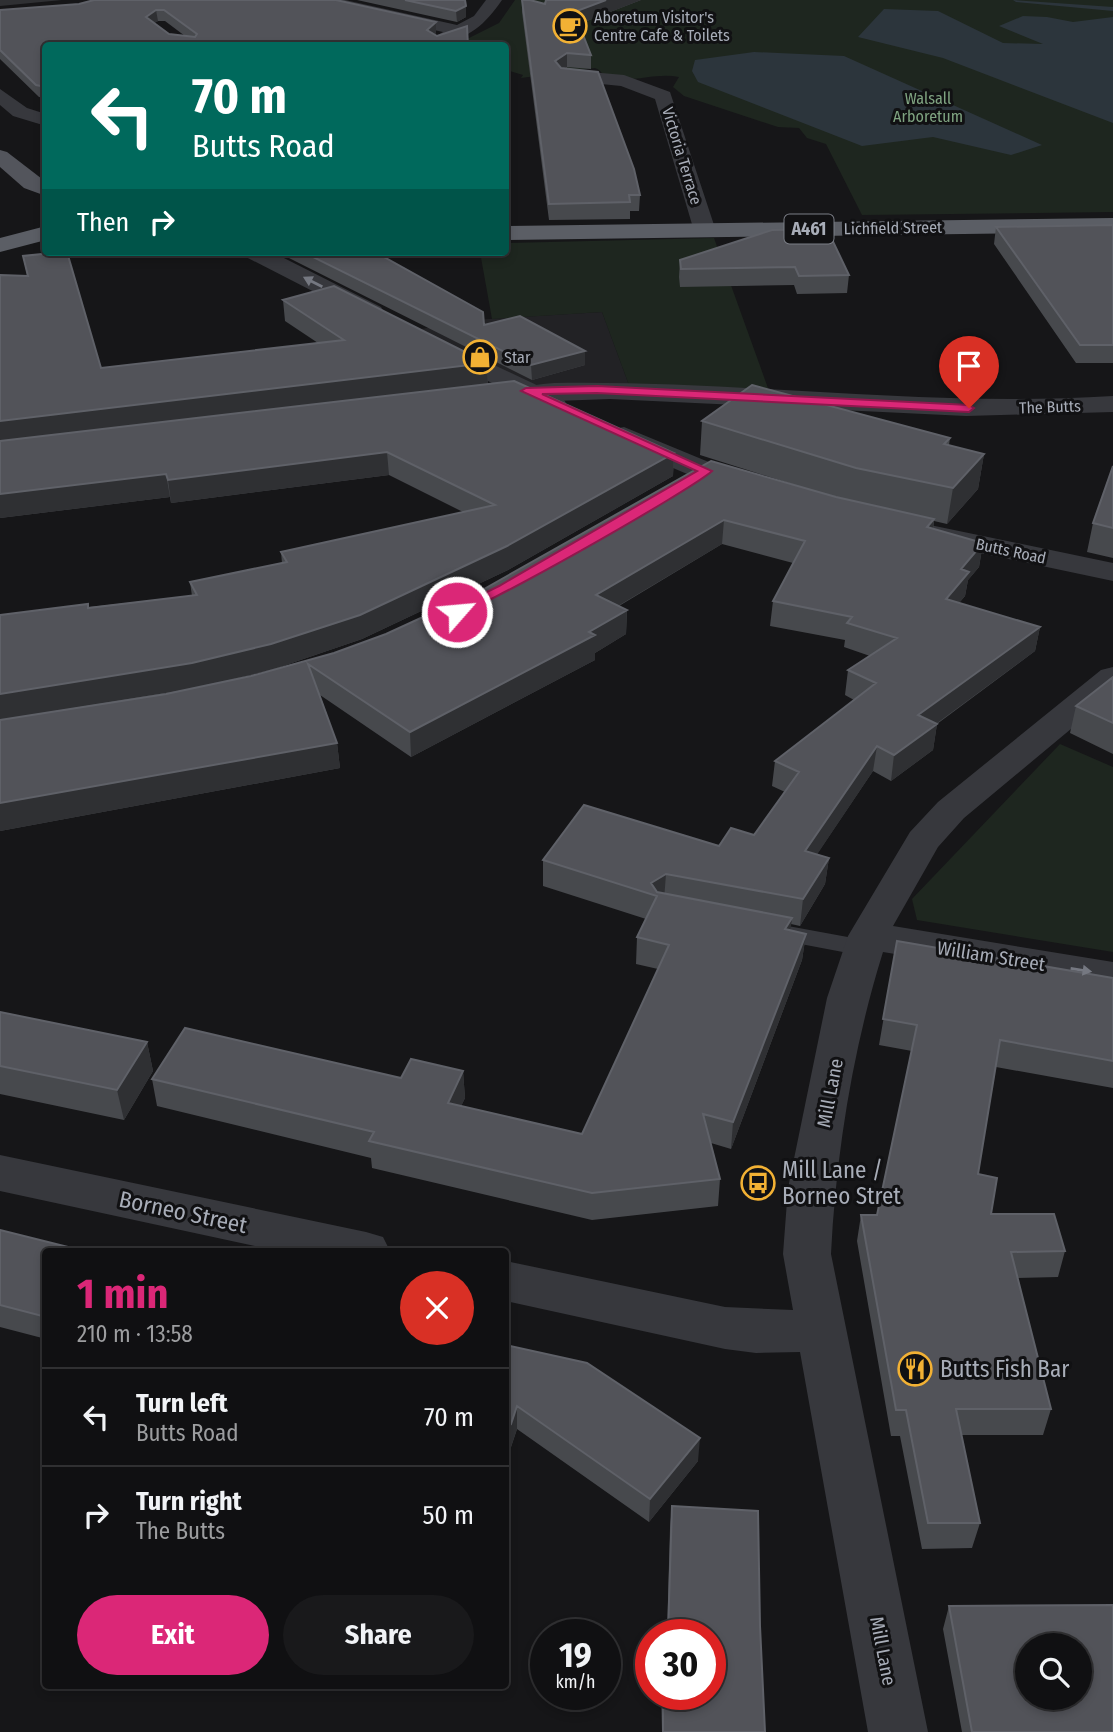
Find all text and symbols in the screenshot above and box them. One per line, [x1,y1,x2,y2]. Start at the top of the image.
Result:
cafe icon: Aboretum Visitor's Centre Cafe & Toilets [551,7,589,45]
place label: Aboretum Visitor's Centre Cafe & Toilets [594,8,730,45]
text: 70 m [192,67,287,126]
icon: left [77,70,168,161]
park label: Walsall Arboretum [893,89,963,126]
street label: Victoria Terrace [658,105,706,207]
text: Butts Road [192,127,335,165]
icon: right [143,203,181,241]
text: Then [77,207,129,238]
road number: A461 [784,214,834,244]
street label: Lichfield Street [844,218,943,238]
one-way arrow [303,276,323,288]
pin [939,336,999,408]
shop icon: Star [461,338,499,376]
icon: arrive [950,347,988,385]
place label: Star [504,348,531,367]
street label: The Butts [1019,396,1081,418]
street label: Butts Road [974,534,1048,568]
position arrow [420,575,494,649]
street label: William Street [935,936,1047,976]
one-way arrow [1070,965,1092,976]
street label: Mill Lane [812,1057,848,1129]
place label: Mill Lane / Borneo Stret [782,1156,901,1210]
bus stop icon: Mill Lane / Borneo Stret [739,1164,777,1202]
street label: Borneo Street [116,1185,250,1239]
text: 1 min [77,1269,168,1319]
button: close [400,1271,474,1345]
text: 210 m · 13:58 [77,1320,193,1348]
restaurant icon: Butts Fish Bar [896,1350,934,1388]
place label: Butts Fish Bar [940,1355,1069,1383]
text: Turn left [136,1388,228,1419]
icon: left [77,1398,115,1436]
text: 70 m [424,1402,474,1433]
text: Butts Road [136,1419,239,1447]
text: Turn right [136,1486,242,1517]
icon: right [77,1496,115,1534]
text: 50 m [422,1500,474,1531]
text: The Butts [136,1517,225,1545]
button: Exit [77,1595,269,1675]
button: Share [283,1595,474,1675]
street label: Mill Lane [865,1615,901,1687]
speed limit sign: 30 [635,1619,726,1710]
map controls [1015,1633,1092,1710]
button: search [1015,1633,1092,1710]
text: 19 [559,1634,592,1676]
text: km/h [555,1671,596,1693]

